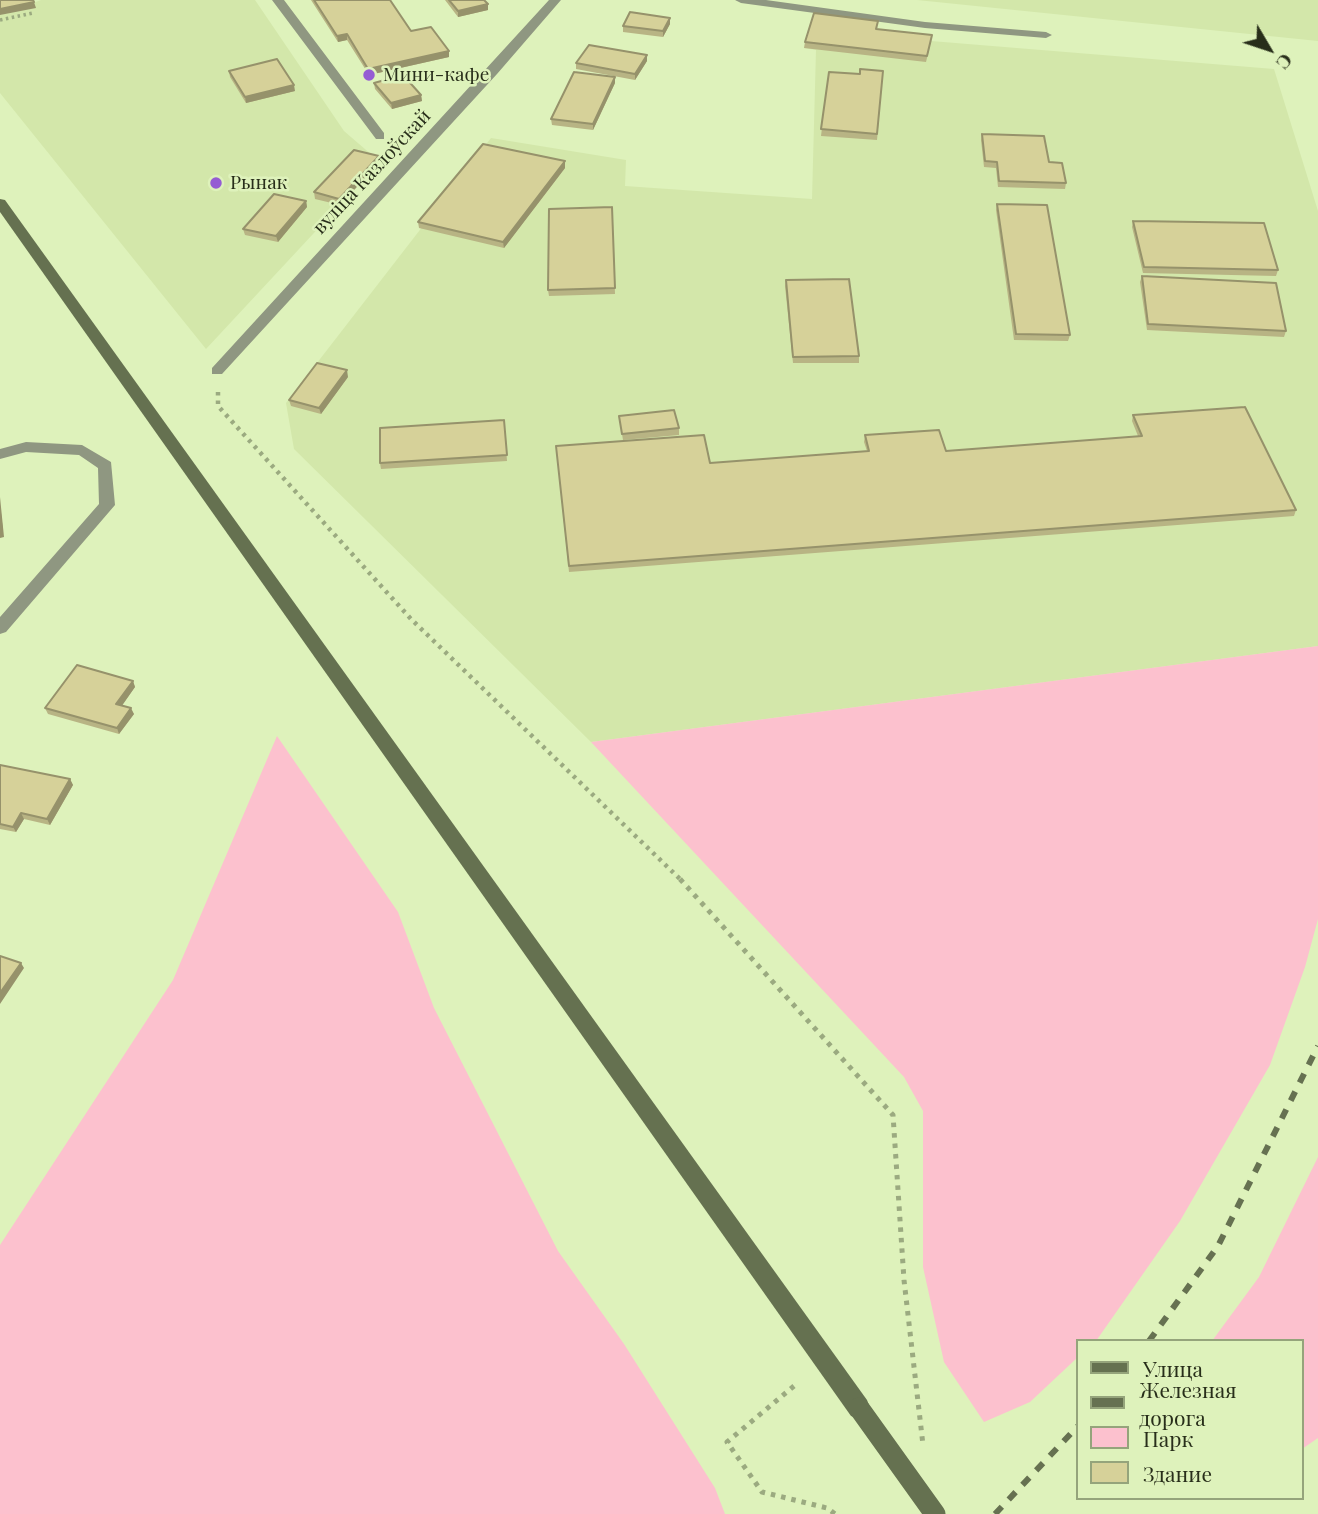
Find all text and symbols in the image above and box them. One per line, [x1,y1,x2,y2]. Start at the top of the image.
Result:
north arrow [1234,14,1304,84]
text: С [1271,49,1300,76]
place label: Мини-кафе [383,64,489,86]
marker: Мини-кафе [361,67,377,83]
street label: вуліца Казлоўскай [308,105,436,239]
place label: Рынак [230,172,287,194]
marker: Рынак [208,175,224,191]
legend [1076,1339,1304,1500]
text: Улица [1143,1354,1203,1382]
text: Железная дорога [1139,1375,1236,1431]
text: Парк [1143,1424,1193,1452]
text: Здание [1143,1459,1212,1487]

